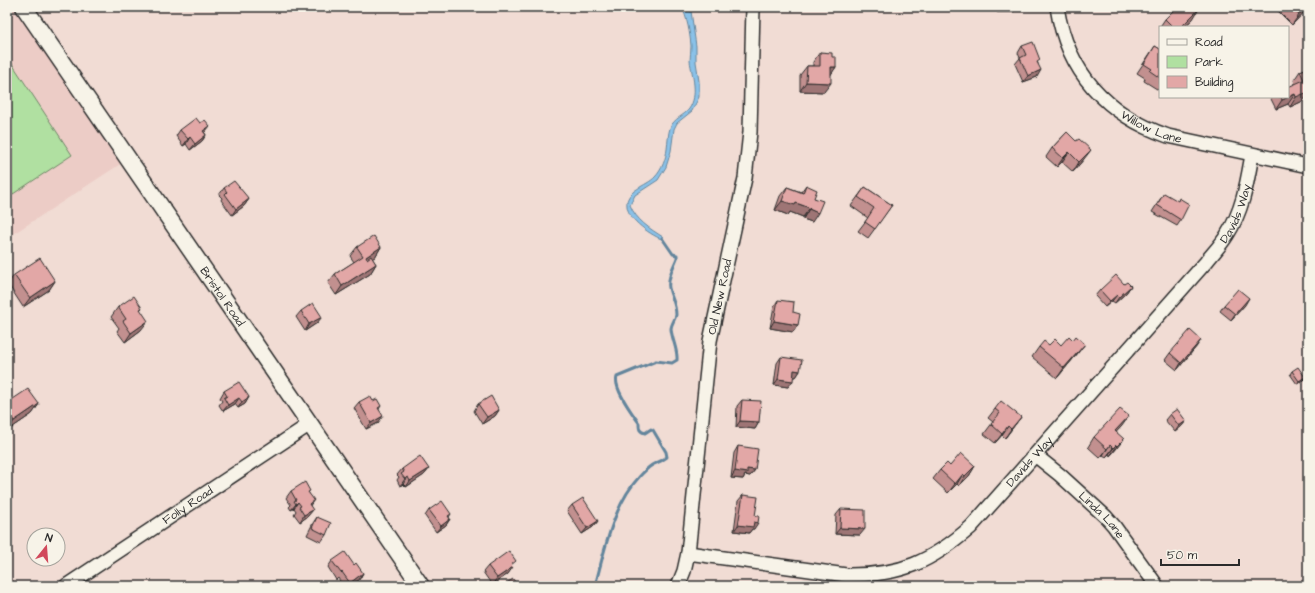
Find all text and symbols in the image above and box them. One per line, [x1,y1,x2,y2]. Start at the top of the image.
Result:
legend [1159,26,1289,98]
text: Road [1195,34,1223,51]
text: Park [1195,54,1223,71]
text: Building [1195,74,1233,92]
street label: Willow Lane [1117,107,1184,148]
street label: Davids Way [1216,182,1256,247]
street label: Old New Road [704,257,736,336]
street label: Bristol Road [196,264,249,330]
street label: Davids Way [1002,432,1058,491]
street label: Folly Road [159,483,217,529]
street label: Linda Lane [1075,488,1129,543]
north arrow [26,527,66,567]
text: N [43,530,54,546]
scale bar [1161,541,1239,567]
text: 50 m [1167,547,1198,564]

